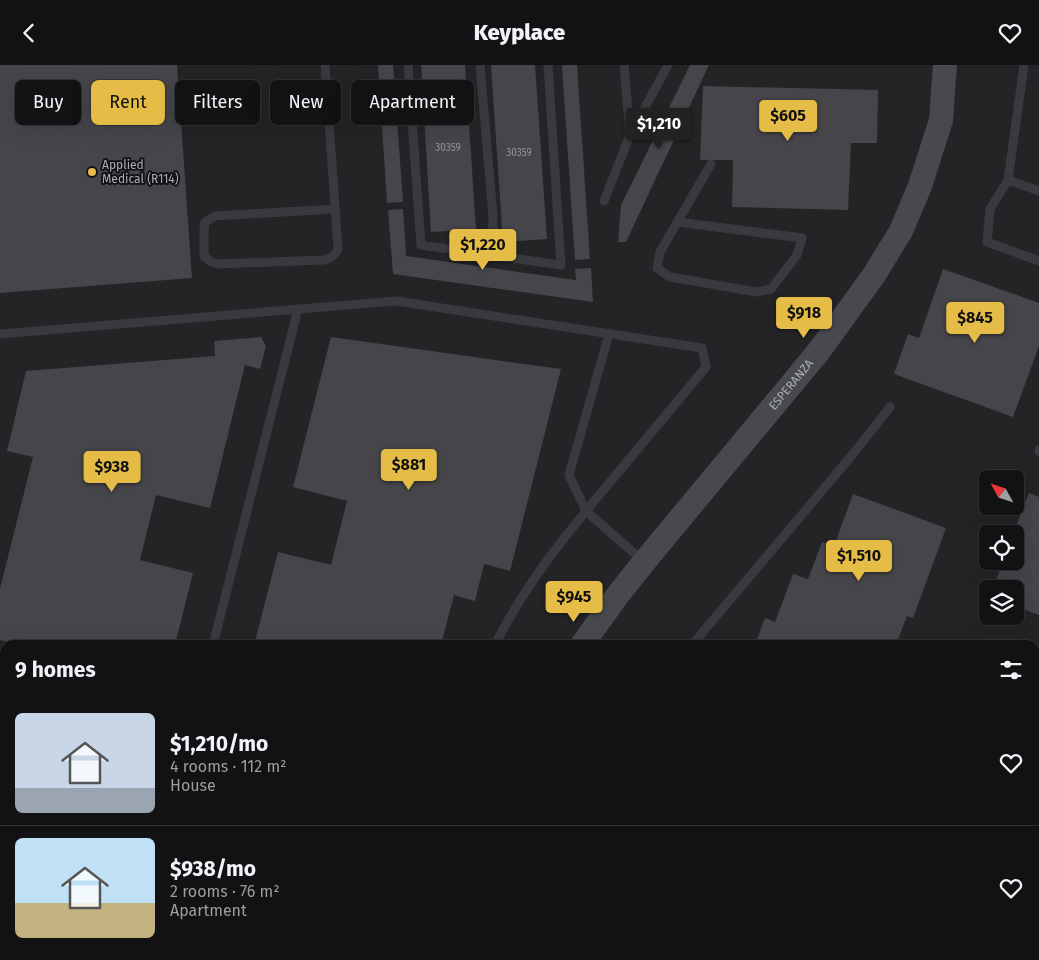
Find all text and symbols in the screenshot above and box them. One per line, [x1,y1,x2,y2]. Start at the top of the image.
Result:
icon: back [15,19,43,47]
text: Keyplace [474,19,565,46]
icon: heart [996,19,1024,47]
chip: Buy [15,80,81,125]
chip: Rent [91,80,165,125]
chip: Filters [175,80,260,125]
chip: New [270,80,341,125]
chip: Apartment [351,80,474,125]
pin: $605 [758,99,818,142]
text: $605 [770,106,806,125]
pin: $1,210 [618,107,700,150]
text: $1,210 [637,114,681,133]
house number: 30359 [435,142,461,154]
house number: 30359 [506,147,532,159]
place label: Applied Medical (R114) [102,158,179,186]
marker: Applied Medical (R114) [86,166,98,178]
pin: $1,220 [442,229,524,271]
text: $1,220 [460,235,506,254]
pin: $918 [774,297,834,339]
pin: $845 [945,301,1005,344]
text: $918 [787,303,821,322]
text: $845 [957,308,993,327]
street label: ESPERANZA [766,356,816,413]
pin: $881 [379,449,439,491]
pin: $938 [82,451,142,493]
text: $881 [392,455,426,474]
text: $938 [95,457,129,476]
north arrow [979,470,1024,515]
map controls [979,470,1024,625]
button: locate [979,525,1024,570]
pin: $1,510 [818,539,900,582]
text: $1,510 [837,546,881,565]
button: layers [979,580,1024,625]
pin: $945 [544,581,604,623]
text: $945 [557,587,591,606]
icon: filters [997,656,1025,684]
text: 9 homes [15,657,96,683]
text: $1,210/mo [170,731,268,757]
icon: home [55,733,115,793]
icon: heart [997,749,1025,777]
text: 4 rooms · 112 m² [170,757,286,776]
text: House [170,776,216,795]
text: $938/mo [170,856,256,882]
icon: home [55,858,115,918]
icon: heart [997,874,1025,902]
text: 2 rooms · 76 m² [170,882,280,901]
text: Apartment [170,901,247,920]

